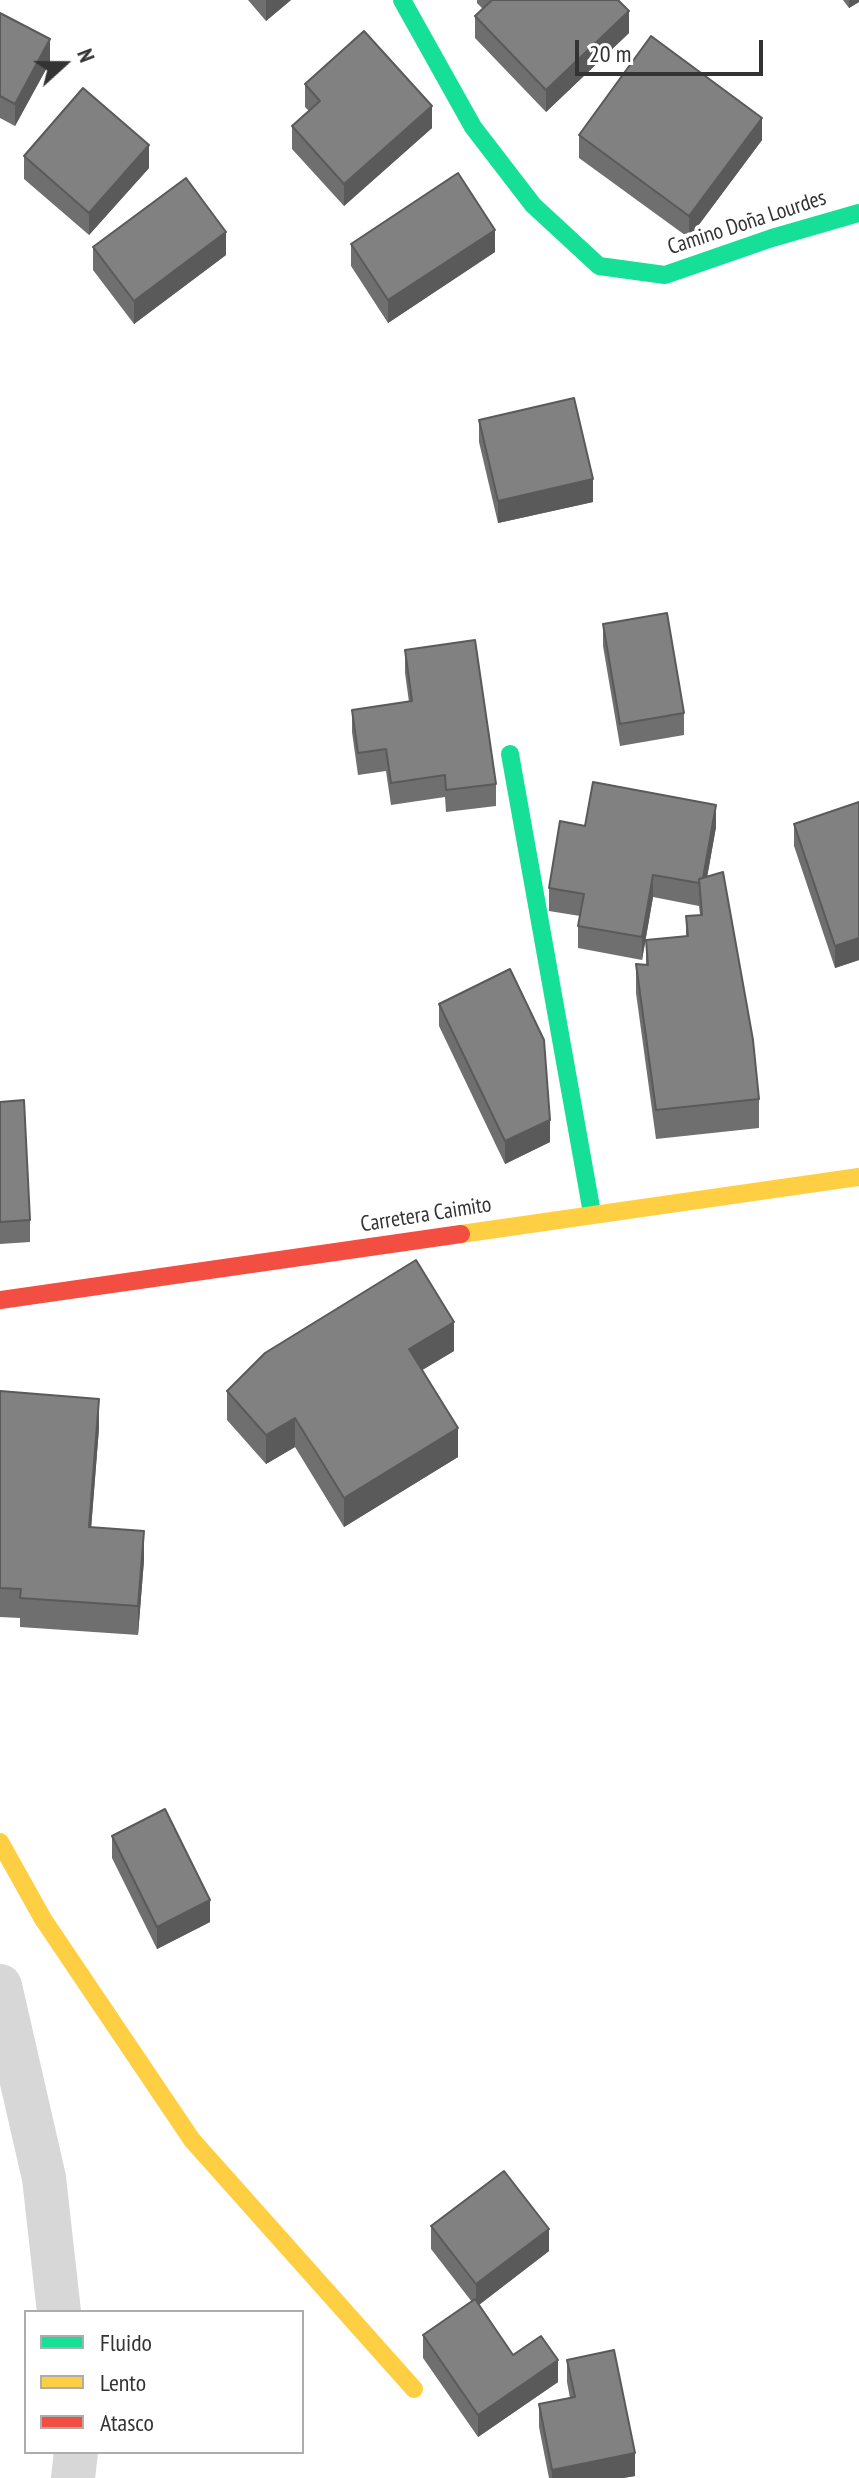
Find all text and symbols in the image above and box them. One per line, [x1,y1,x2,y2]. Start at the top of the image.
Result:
north arrow [24,24,104,104]
scale bar [579,24,767,74]
text: 20 m [589,38,631,69]
text: N [71,45,102,66]
street label: Camino Doña Lourdes [664,185,830,261]
street label: Carretera Caimito [359,1192,493,1238]
legend [24,2310,304,2454]
text: Fluido [100,2327,152,2358]
text: Lento [100,2367,146,2398]
text: Atasco [100,2407,154,2438]

